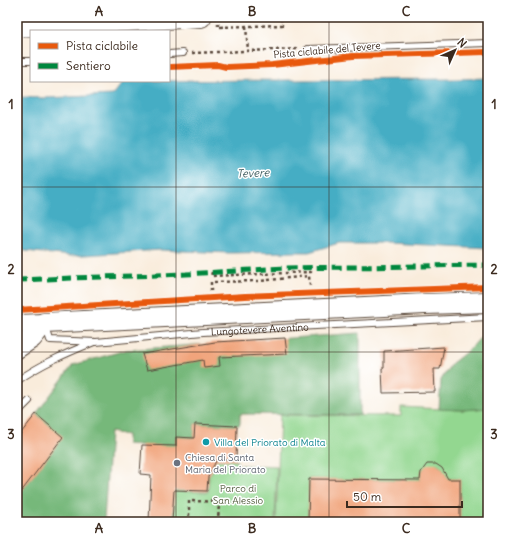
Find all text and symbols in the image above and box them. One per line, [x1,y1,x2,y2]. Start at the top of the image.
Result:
text: A [95,3,104,20]
text: B [248,3,257,20]
text: C [402,3,411,20]
legend [30,30,170,82]
north arrow [435,30,475,70]
text: N [454,35,470,51]
text: Pista ciclabile [66,38,138,53]
street label: Pista ciclabile del Tevere [273,39,381,61]
text: Sentiero [66,58,111,73]
text: 1 [8,96,14,113]
text: 1 [491,96,497,113]
water label: Tevere [237,165,271,181]
text: 2 [7,261,15,278]
text: 2 [490,261,498,278]
street label: Lungotevere Aventino [211,320,309,338]
text: 3 [7,426,15,443]
text: 3 [490,426,498,443]
place label: Villa del Priorato di Malta [214,436,326,449]
marker: Villa del Priorato di Malta [201,437,211,447]
place label: Chiesa di Santa Maria del Priorato [185,451,266,476]
marker: Chiesa di Santa Maria del Priorato [172,458,182,468]
park label: Parco di San Alessio [213,482,264,507]
scale bar [347,483,462,509]
text: 50 m [353,489,382,504]
text: A [95,520,104,537]
text: B [248,520,257,537]
text: C [402,520,411,537]

